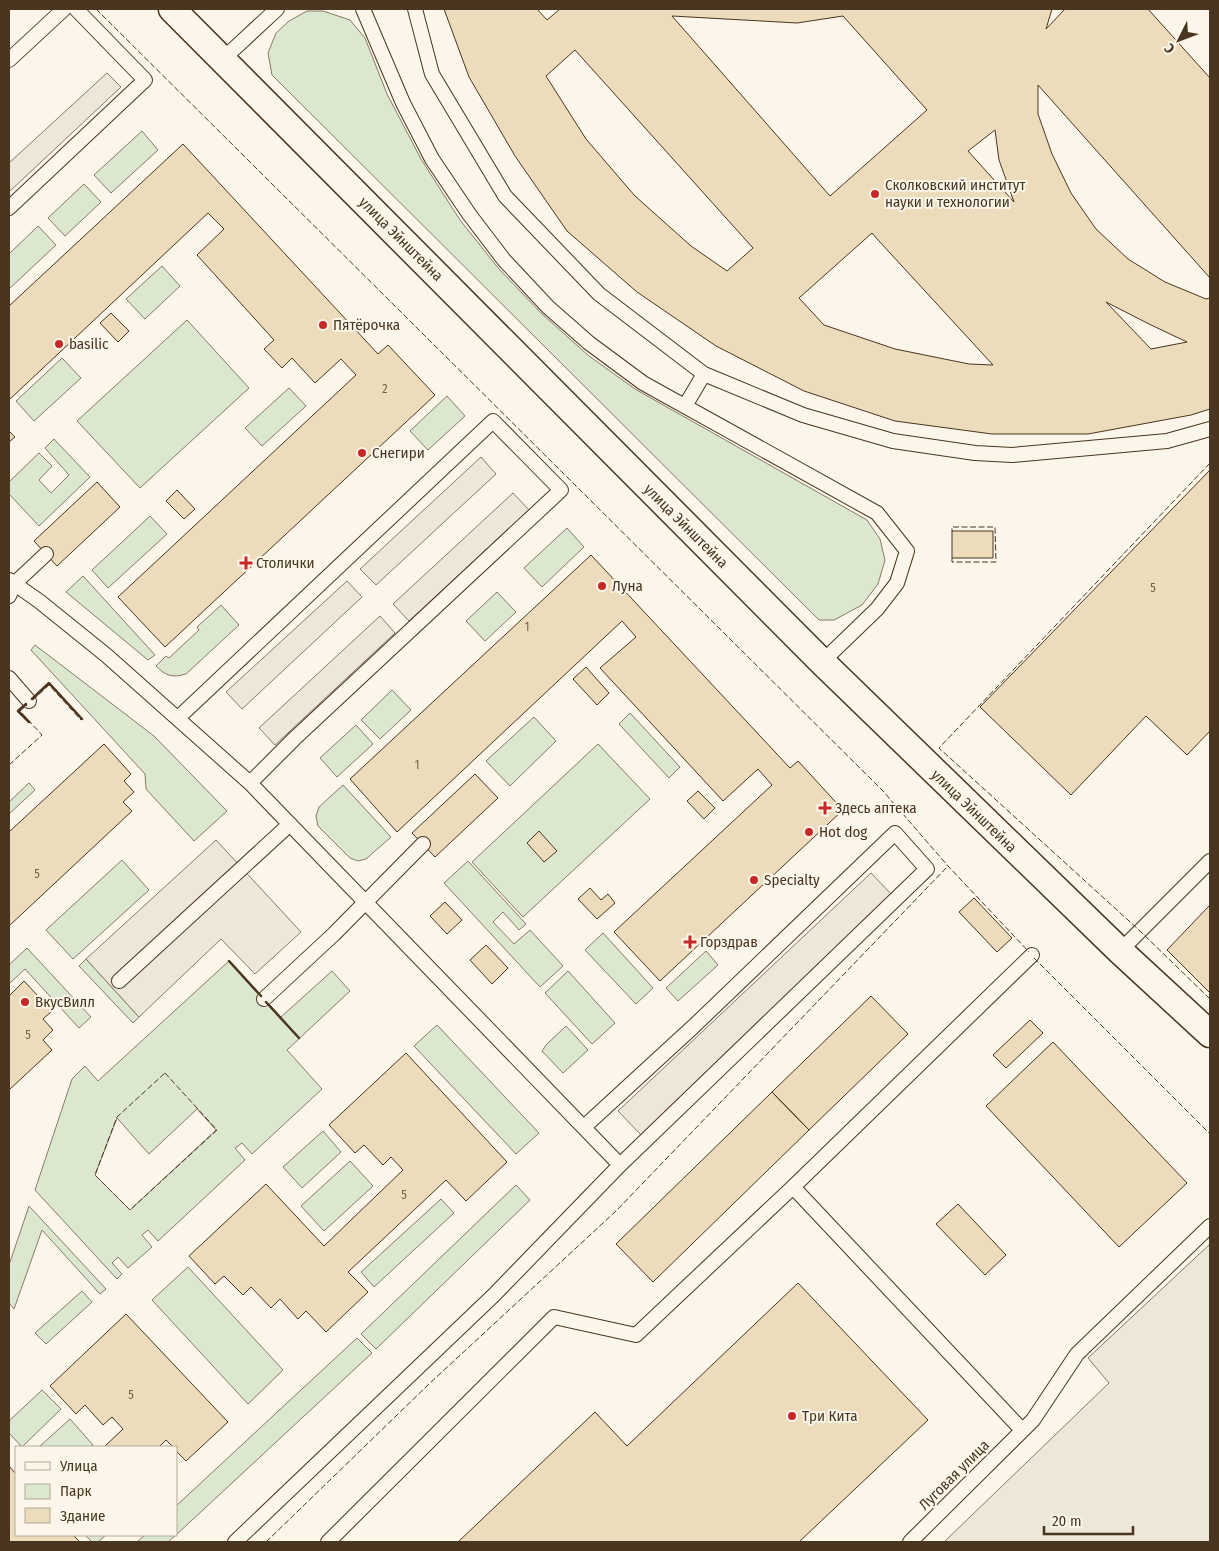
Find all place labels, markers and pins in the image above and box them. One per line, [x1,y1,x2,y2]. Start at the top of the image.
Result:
place label: Сколковский институт науки и технологии [885,176,1027,211]
marker: Сколковский институт науки и технологии [869,188,881,200]
place label: Пятёрочка [333,316,400,334]
marker: Пятёрочка [317,319,329,331]
place label: basilic [69,335,109,353]
marker: basilic [53,338,65,350]
place label: Снегири [372,444,425,462]
marker: Снегири [356,447,368,459]
place label: Столички [256,554,315,572]
marker: Столички [240,557,252,569]
place label: Луна [612,577,643,595]
marker: Луна [596,580,608,592]
place label: Здесь аптека [835,799,917,817]
marker: Здесь аптека [819,802,831,814]
place label: Hot dog [819,823,867,841]
marker: Hot dog [803,826,815,838]
place label: Specialty [764,871,820,889]
marker: Specialty [748,874,760,886]
place label: Горздрав [700,933,758,951]
marker: Горздрав [684,936,696,948]
place label: ВкусВилл [35,993,95,1011]
marker: ВкусВилл [19,996,31,1008]
place label: Три Кита [802,1407,858,1425]
marker: Три Кита [786,1410,798,1422]

